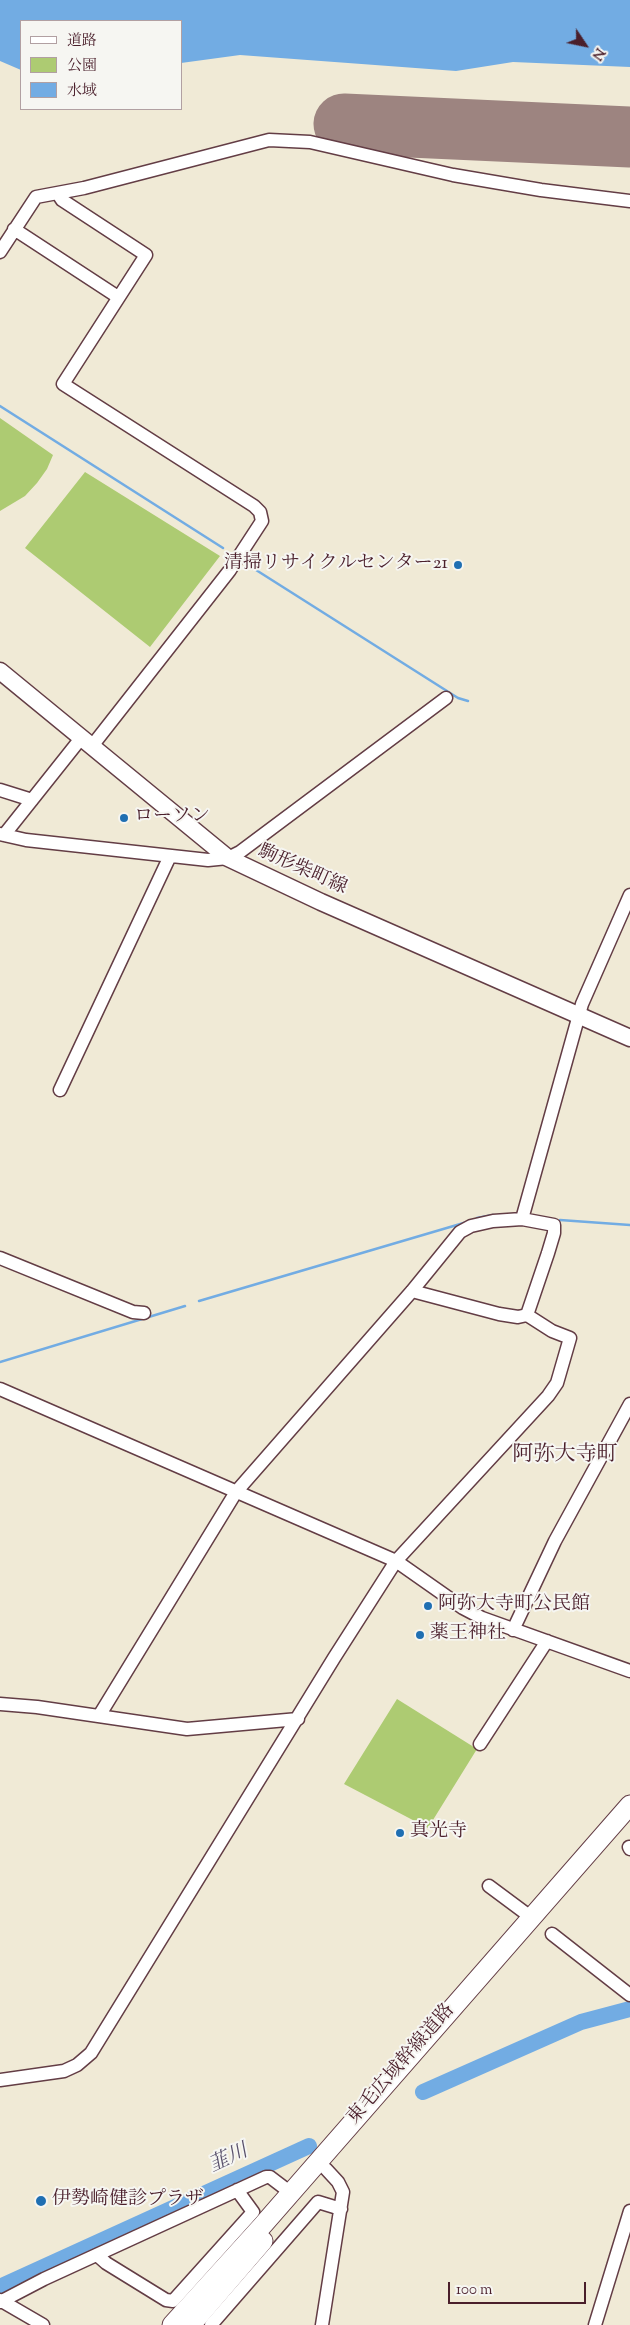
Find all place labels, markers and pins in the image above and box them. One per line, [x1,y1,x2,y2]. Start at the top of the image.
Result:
place label: 清掃リサイクルセンター21 [224,554,448,576]
marker: 清掃リサイクルセンター21 [452,559,464,571]
place label: ローソン [134,807,210,829]
marker: ローソン [118,812,130,824]
place label: 阿弥大寺町公民館 [438,1595,590,1617]
marker: 阿弥大寺町公民館 [422,1600,434,1612]
place label: 薬王神社 [430,1624,506,1646]
marker: 薬王神社 [414,1629,426,1641]
place label: 真光寺 [410,1822,467,1844]
marker: 真光寺 [394,1827,406,1839]
place label: 伊勢崎健診プラザ [52,2190,204,2212]
marker: 伊勢崎健診プラザ [34,2194,48,2208]

